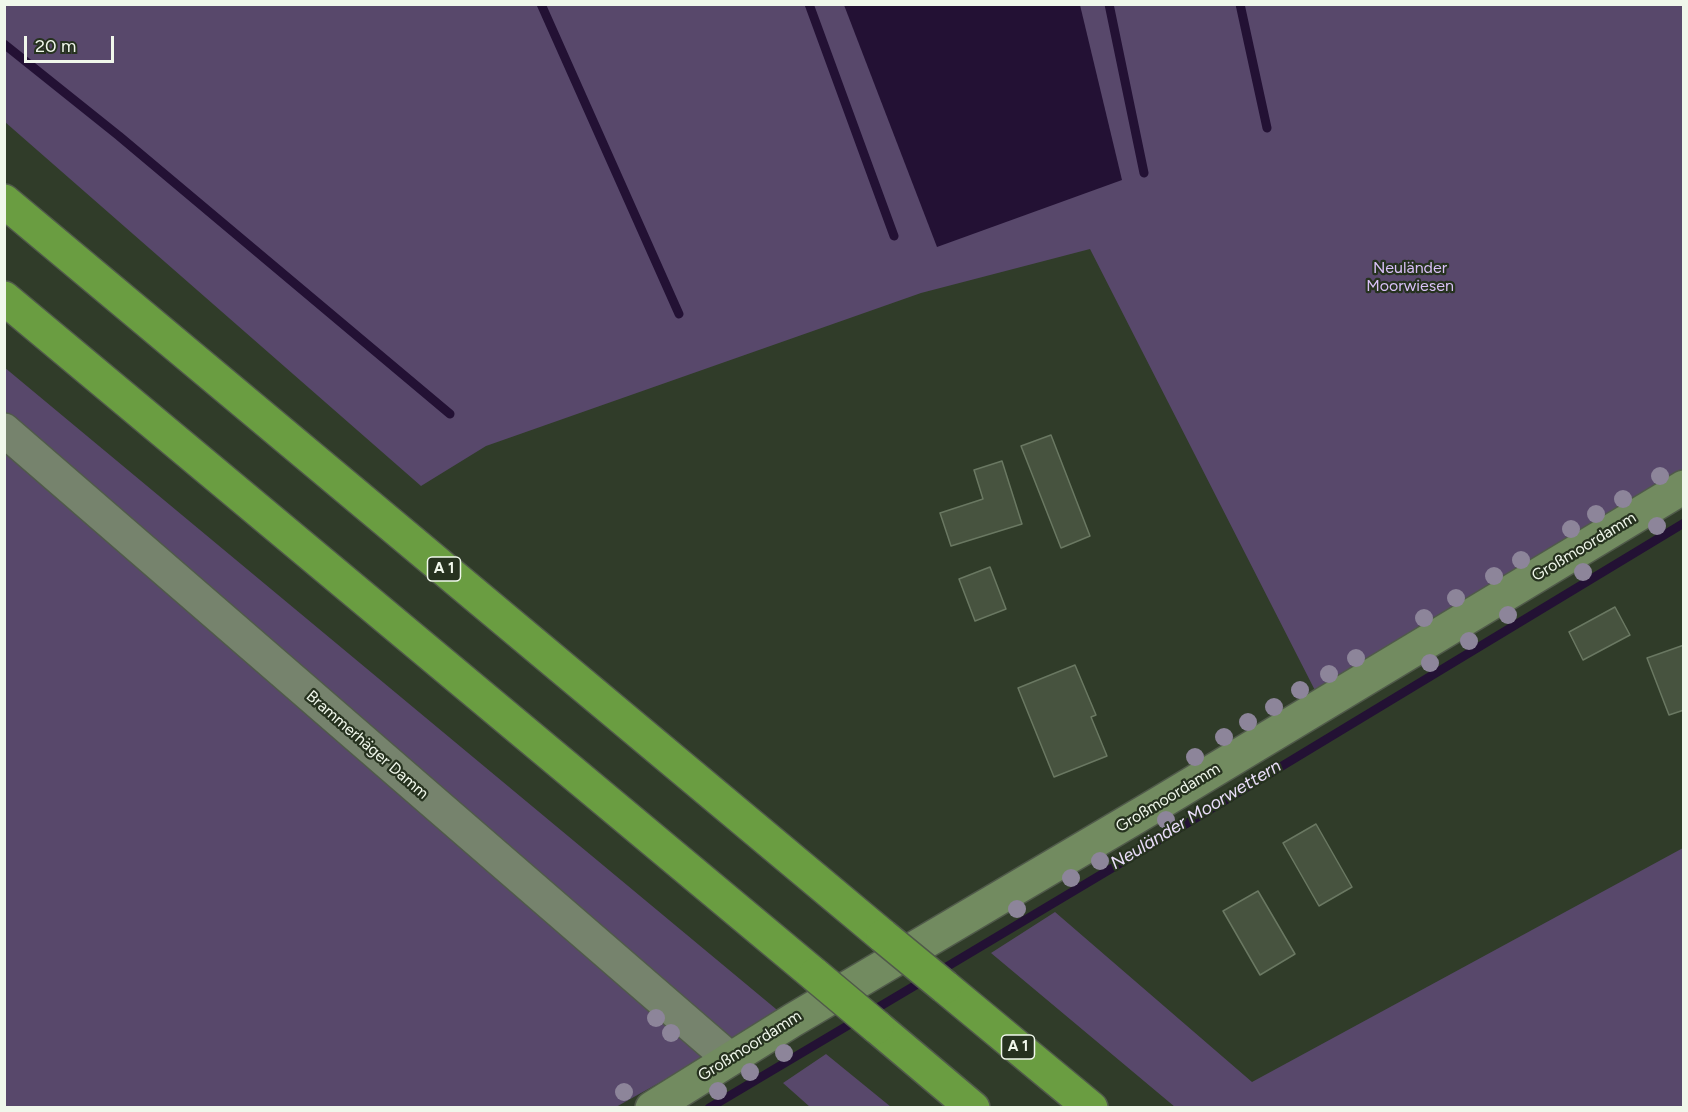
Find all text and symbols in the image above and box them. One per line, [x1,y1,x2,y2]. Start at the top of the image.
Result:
scale bar [27,24,117,62]
text: 20 m [35,35,76,57]
park label: Neuländer Moorwiesen [1366,258,1454,296]
street label: Großmoordamm [1528,508,1640,586]
road number: A 1 [428,557,460,581]
street label: Brammerhäger Damm [302,687,432,803]
water label: Neuländer Moorwettern [1107,755,1285,875]
street label: Großmoordamm [1112,759,1224,837]
street label: Großmoordamm [695,1007,805,1085]
road number: A 1 [1002,1035,1034,1059]

